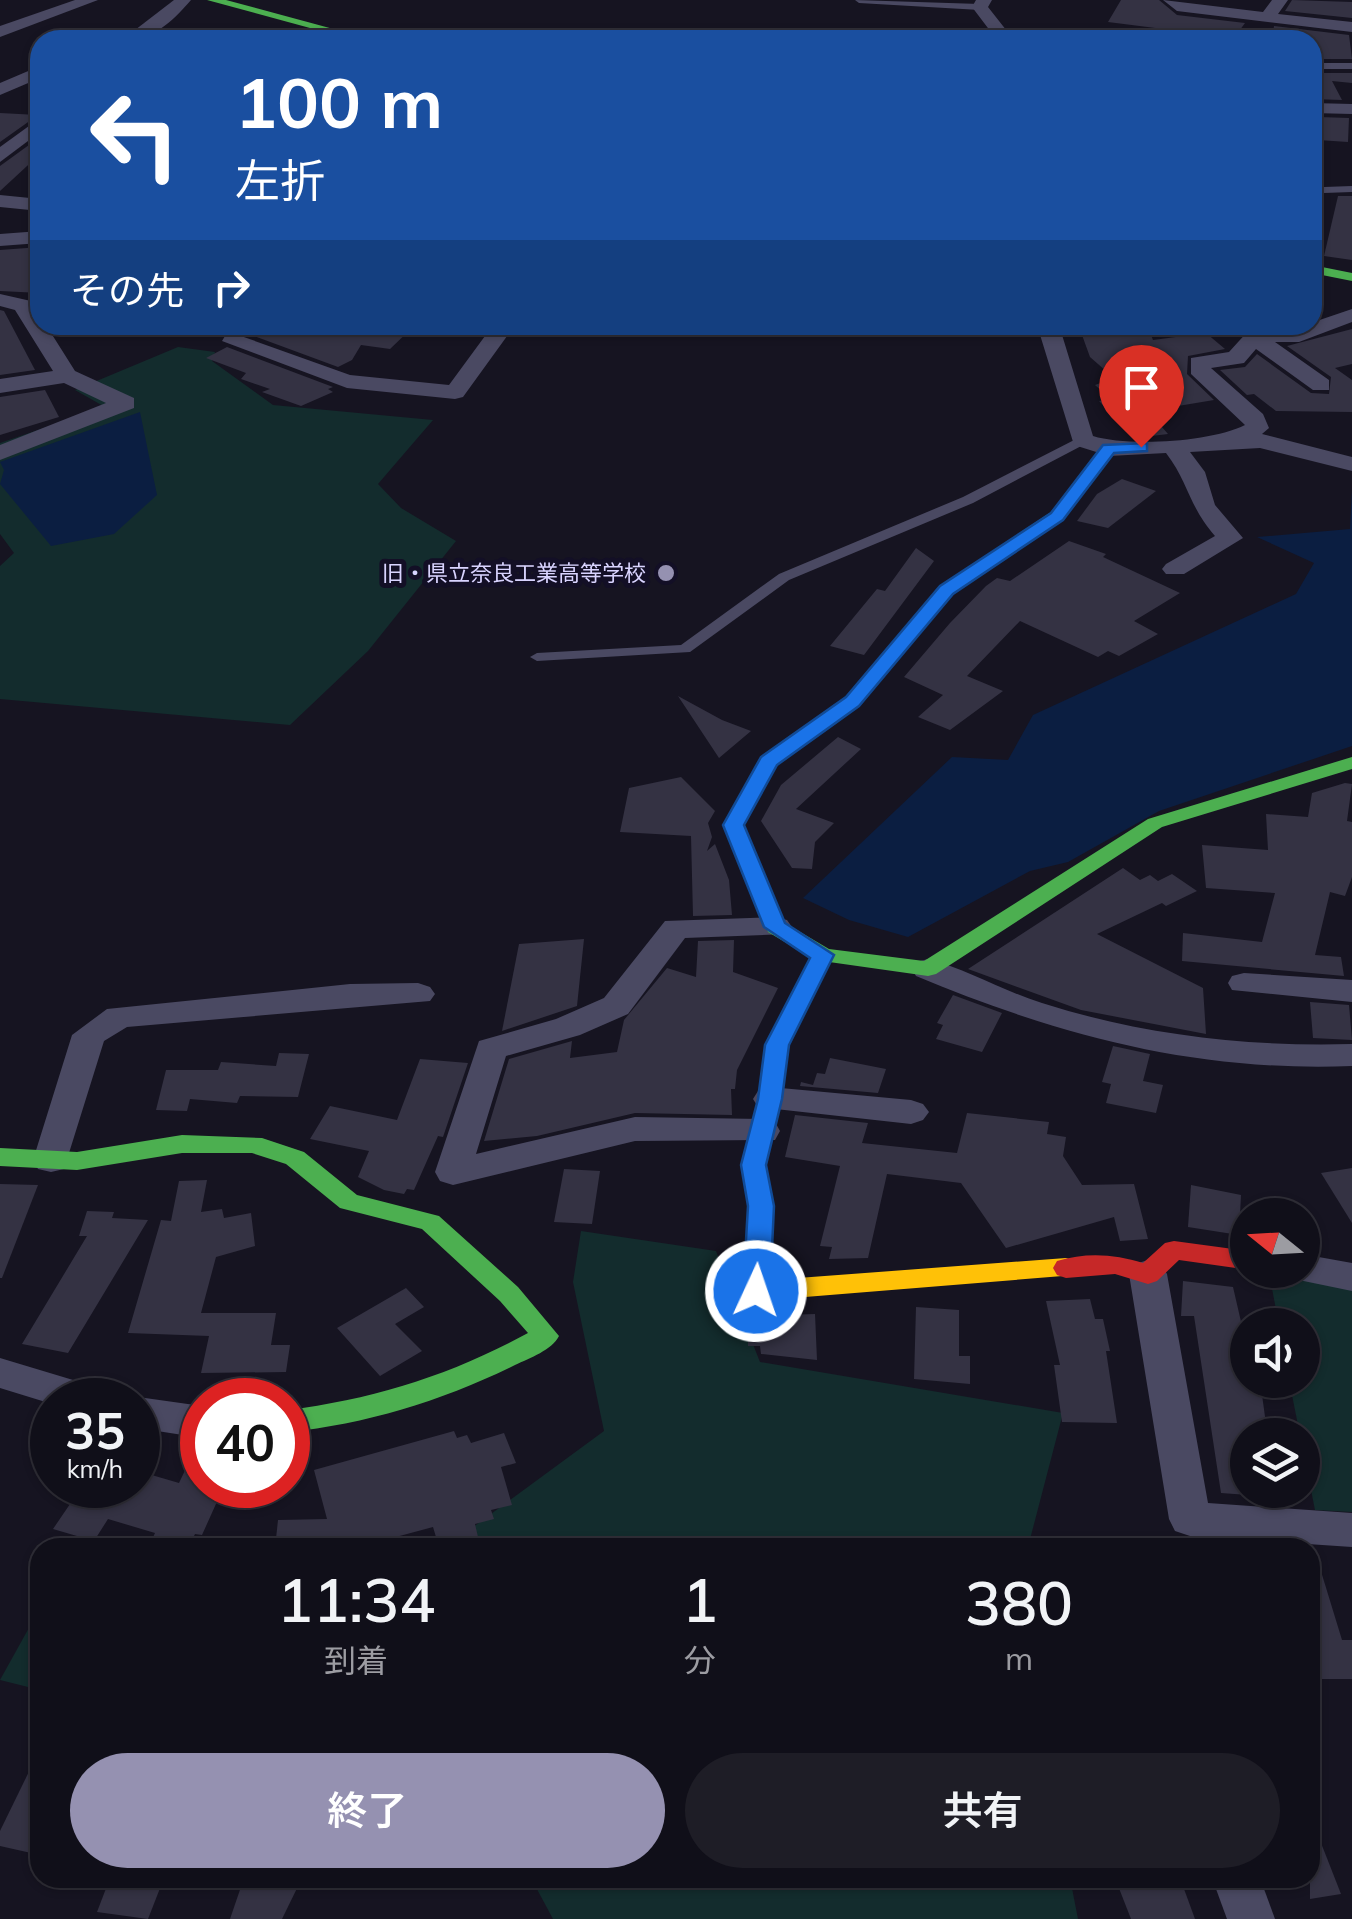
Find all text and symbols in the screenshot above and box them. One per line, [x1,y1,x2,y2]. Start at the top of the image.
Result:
text: 100 m [235,58,443,146]
icon: left [70,70,200,200]
text: 左折 [235,152,325,208]
icon: right [204,260,259,315]
text: その先 [70,266,184,314]
pin [1099,345,1184,448]
icon: arrive [1114,360,1169,415]
place label: 旧・県立奈良工業高等学校 [382,559,646,587]
marker: 旧・県立奈良工業高等学校 [655,562,677,584]
north arrow [1230,1198,1320,1288]
map controls [1230,1198,1320,1508]
position arrow [704,1239,808,1343]
button: sound [1230,1308,1320,1398]
speed limit sign: 40 [180,1378,310,1508]
text: 35 [65,1399,125,1462]
button: layers [1230,1418,1320,1508]
text: km/h [67,1453,123,1484]
text: 11:34 [277,1562,435,1637]
text: 1 [682,1562,718,1637]
text: 380 [965,1565,1073,1640]
text: m [1005,1638,1033,1678]
text: 到着 [324,1640,388,1680]
text: 分 [684,1640,716,1680]
button: 終了 [70,1753,665,1868]
button: 共有 [685,1753,1280,1868]

